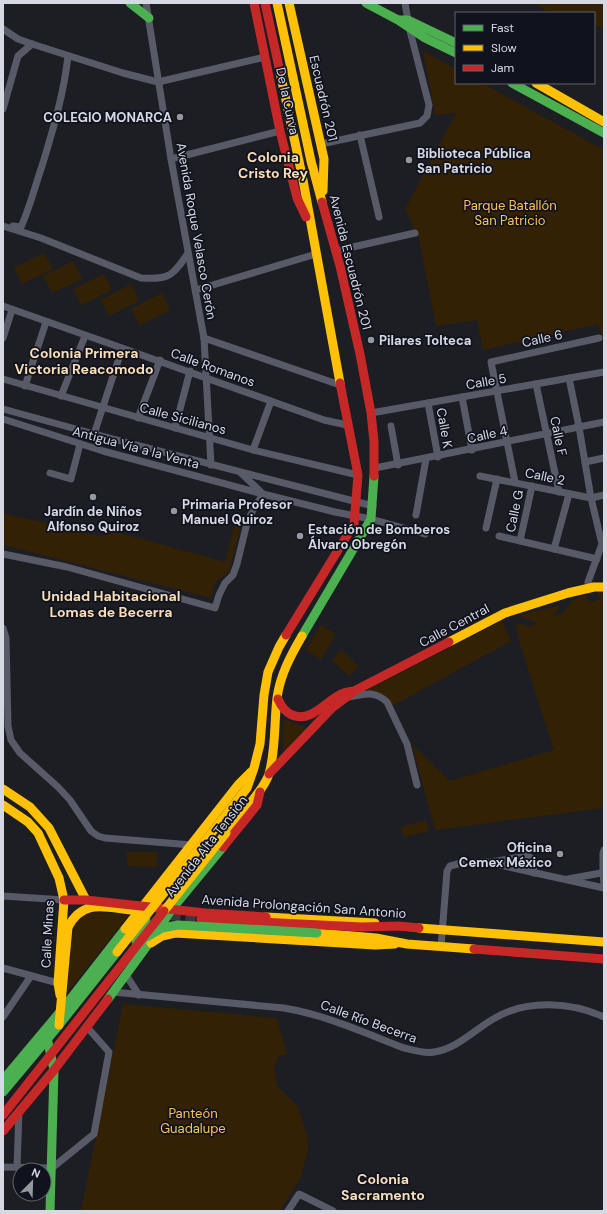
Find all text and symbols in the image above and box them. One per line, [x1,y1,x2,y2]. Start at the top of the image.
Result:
legend [455,12,595,84]
text: Fast [491,20,514,36]
text: Slow [491,40,517,56]
street label: Escuadrón 201 [305,54,342,143]
text: Jam [491,60,514,76]
street label: De la Curva [272,66,303,136]
place label: COLEGIO MONARCA [43,109,172,126]
marker: COLEGIO MONARCA [175,112,185,122]
street label: Avenida Roque Velasco Cerón [173,141,220,321]
place label: Biblioteca Pública San Patricio [417,145,531,177]
district label: Colonia Cristo Rey [238,148,308,182]
marker: Biblioteca Pública San Patricio [404,155,414,165]
street label: Avenida Escuadrón 201 [325,193,376,331]
park label: Parque Batallón San Patricio [463,197,557,229]
street label: Calle 6 [520,326,564,351]
place label: Pilares Tolteca [379,332,471,349]
marker: Pilares Tolteca [366,335,376,345]
district label: Colonia Primera Victoria Reacomodo [14,344,154,378]
street label: Calle Romanos [168,344,257,391]
street label: Calle 5 [464,370,508,393]
street label: Calle Sicilianos [138,399,228,438]
street label: Calle K [433,407,456,450]
street label: Calle F [546,415,571,457]
street label: Antigua Vía a la Venta [71,422,201,473]
street label: Calle 4 [465,422,509,447]
street label: Calle 2 [523,464,566,489]
street label: Calle G [502,488,527,534]
marker: Jardín de Niños Alfonso Quiroz [88,492,98,502]
place label: Primaria Profesor Manuel Quiroz [182,496,293,528]
place label: Jardín de Niños Alfonso Quiroz [44,503,142,535]
marker: Primaria Profesor Manuel Quiroz [169,506,179,516]
place label: Estación de Bomberos Álvaro Obregón [308,521,450,553]
marker: Estación de Bomberos Álvaro Obregón [295,531,305,541]
district label: Unidad Habitacional Lomas de Becerra [42,587,180,621]
street label: Calle Central [416,600,492,651]
street label: Avenida Alta Tensión [161,792,251,900]
place label: Oficina Cemex México [459,839,552,871]
marker: Oficina Cemex México [555,849,565,859]
street label: Avenida Prolongación San Antonio [201,891,407,922]
street label: Calle Minas [37,900,58,969]
street label: Calle Río Becerra [318,996,419,1047]
park label: Panteón Guadalupe [160,1105,226,1137]
north arrow [12,1162,52,1202]
text: N [29,1165,42,1181]
district label: Colonia Sacramento [341,1170,425,1204]

